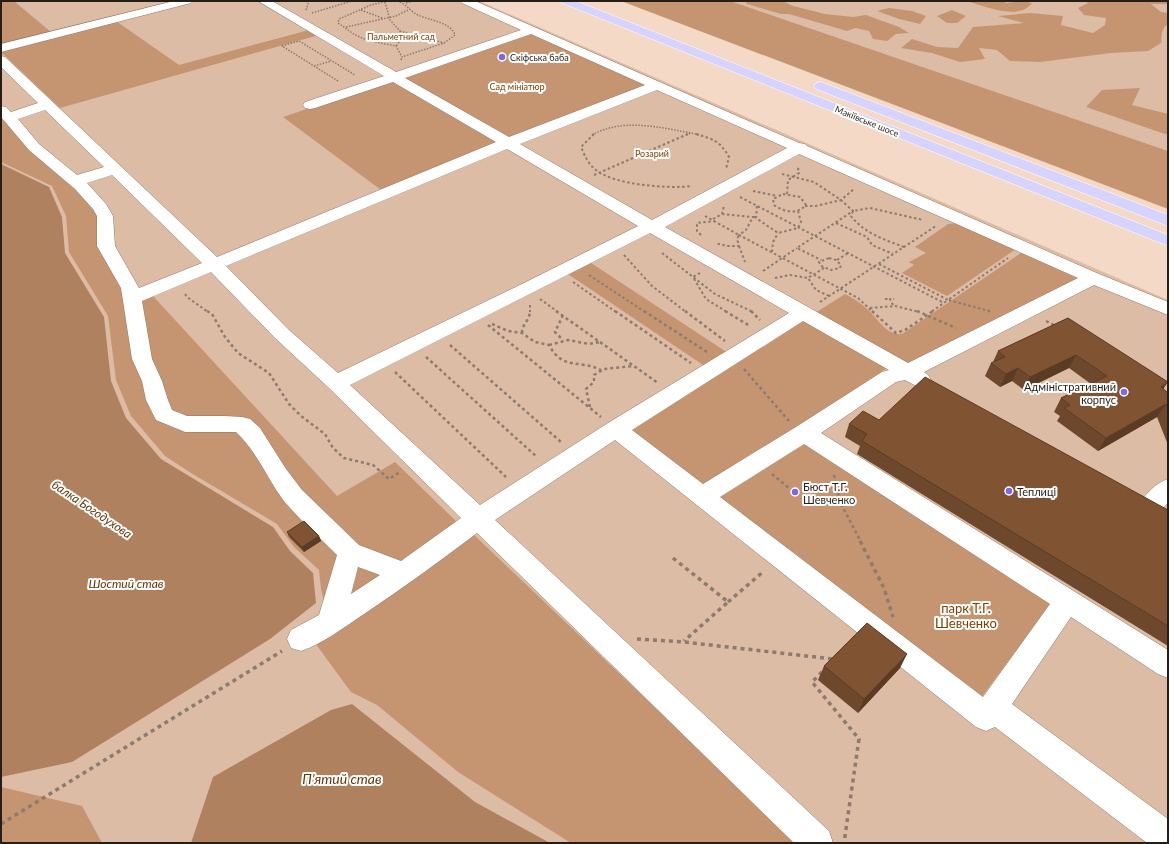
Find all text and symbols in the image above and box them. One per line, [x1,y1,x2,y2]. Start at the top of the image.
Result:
park label: Пальметний сад [367,31,436,42]
marker: Скіфська баба [497,52,507,62]
place label: Скіфська баба [510,52,569,63]
park label: Сад мініатюр [489,81,545,92]
street label: Макіївське шосе [833,103,901,139]
park label: Розарий [635,148,669,159]
place label: Адміністративний корпус [1024,380,1116,406]
marker: Адміністративний корпус [1119,387,1129,397]
water label: балка Богодухова [49,477,135,541]
place label: Бюст Т.Г. Шевченко [803,480,855,506]
place label: Теплиці [1017,485,1057,498]
marker: Теплиці [1004,486,1014,496]
marker: Бюст Т.Г. Шевченко [790,487,800,497]
water label: Шостий став [88,576,164,591]
park label: парк Т.Г. Шевченко [935,600,997,631]
water label: П'ятий став [302,770,382,787]

